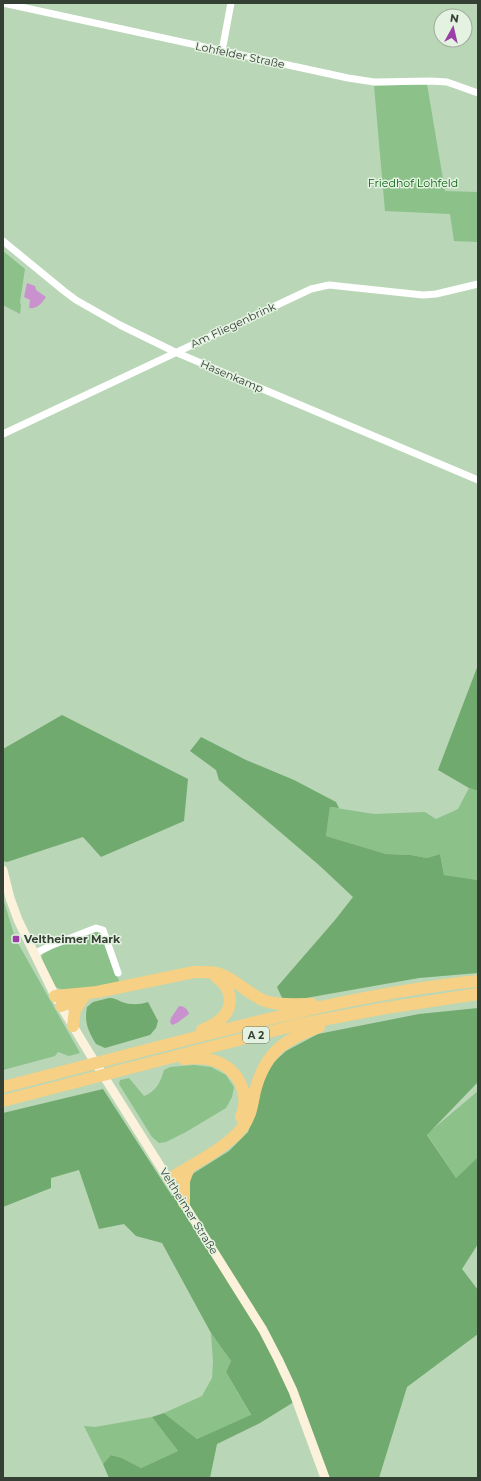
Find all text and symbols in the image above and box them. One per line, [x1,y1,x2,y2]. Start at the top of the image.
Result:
north arrow [433,8,473,48]
text: N [449,11,460,26]
street label: Lohfelder Straße [194,39,286,71]
park label: Friedhof Lohfeld [368,176,458,190]
street label: Am Fliegenbrink [188,299,278,351]
street label: Hasenkamp [198,356,266,396]
place label: Veltheimer Mark [23,932,121,946]
marker: Veltheimer Mark [11,934,21,944]
road number: A 2 [243,1027,269,1043]
street label: Veltheimer Straße [157,1165,221,1257]

